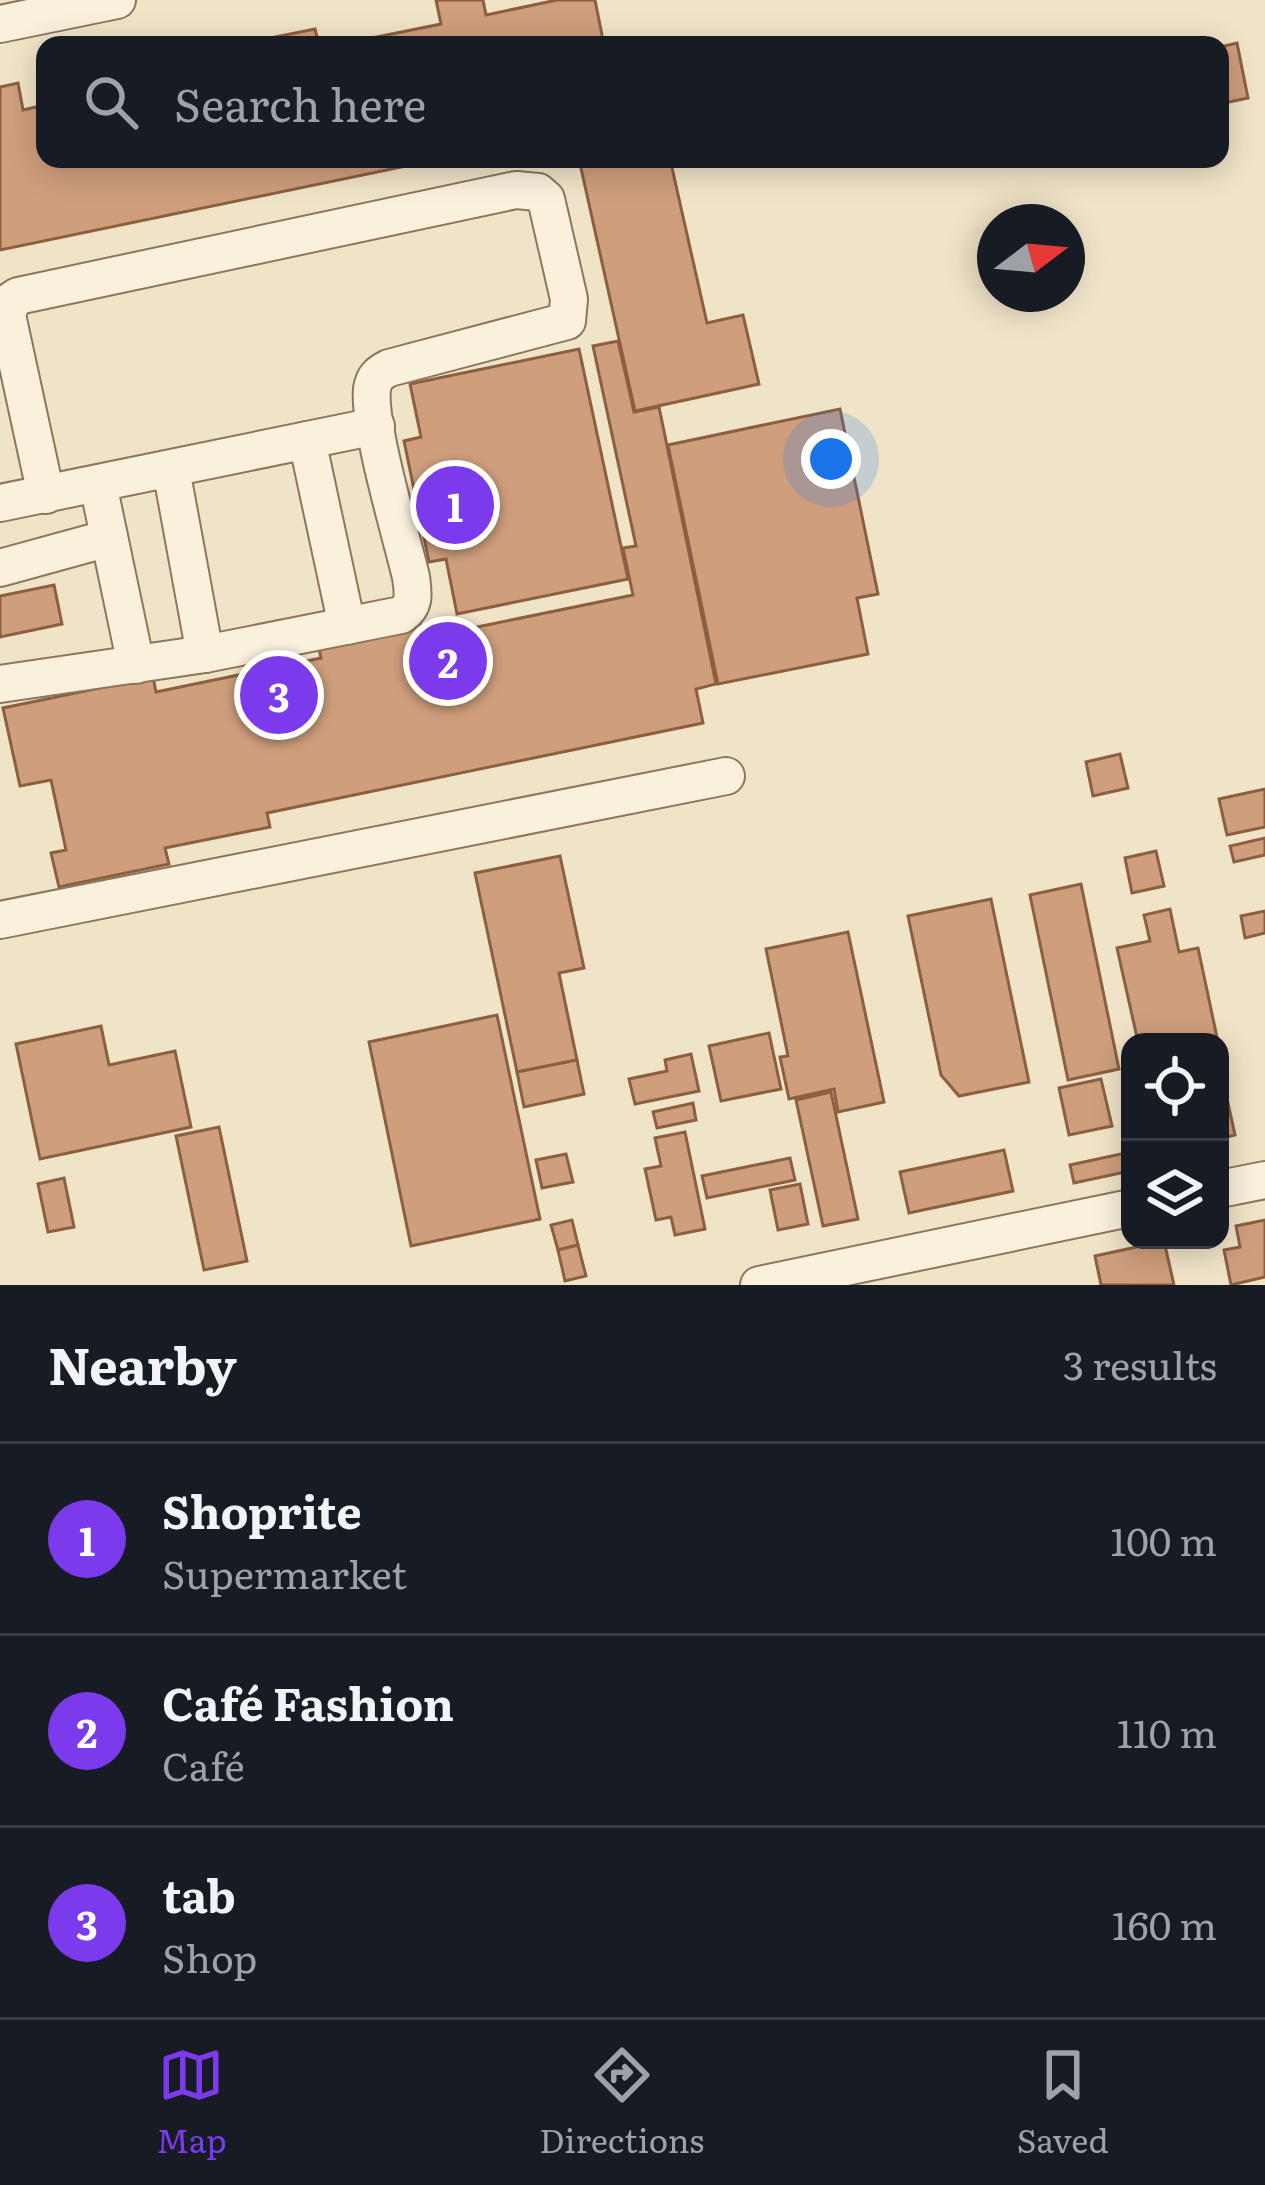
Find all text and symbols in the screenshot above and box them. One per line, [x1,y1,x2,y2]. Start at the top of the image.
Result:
search box [36,36,1229,168]
icon: search [78,69,144,135]
text: Search here [174,69,426,136]
north arrow [977,204,1085,312]
your location [801,429,861,489]
pin: 1 [416,460,494,550]
pin: 2 [409,616,487,706]
pin: 3 [240,650,318,740]
map controls [1121,1033,1229,1249]
button: locate [1121,1033,1229,1141]
button: layers [1121,1141,1229,1249]
text: Nearby [48,1325,237,1401]
text: 3 results [1063,1334,1217,1392]
text: Shoprite [162,1476,362,1543]
text: 1 [79,1510,95,1568]
text: 100 m [1110,1510,1217,1568]
text: Supermarket [162,1543,407,1601]
text: Café Fashion [162,1668,454,1735]
text: 2 [77,1702,97,1760]
text: 110 m [1117,1702,1217,1760]
text: Café [162,1735,245,1793]
text: tab [162,1860,236,1927]
text: 3 [76,1894,98,1952]
text: 160 m [1112,1894,1217,1952]
text: Shop [162,1927,257,1985]
tab: Map [156,2042,227,2163]
tab: Directions [539,2042,704,2163]
tab: Saved [1017,2042,1109,2163]

